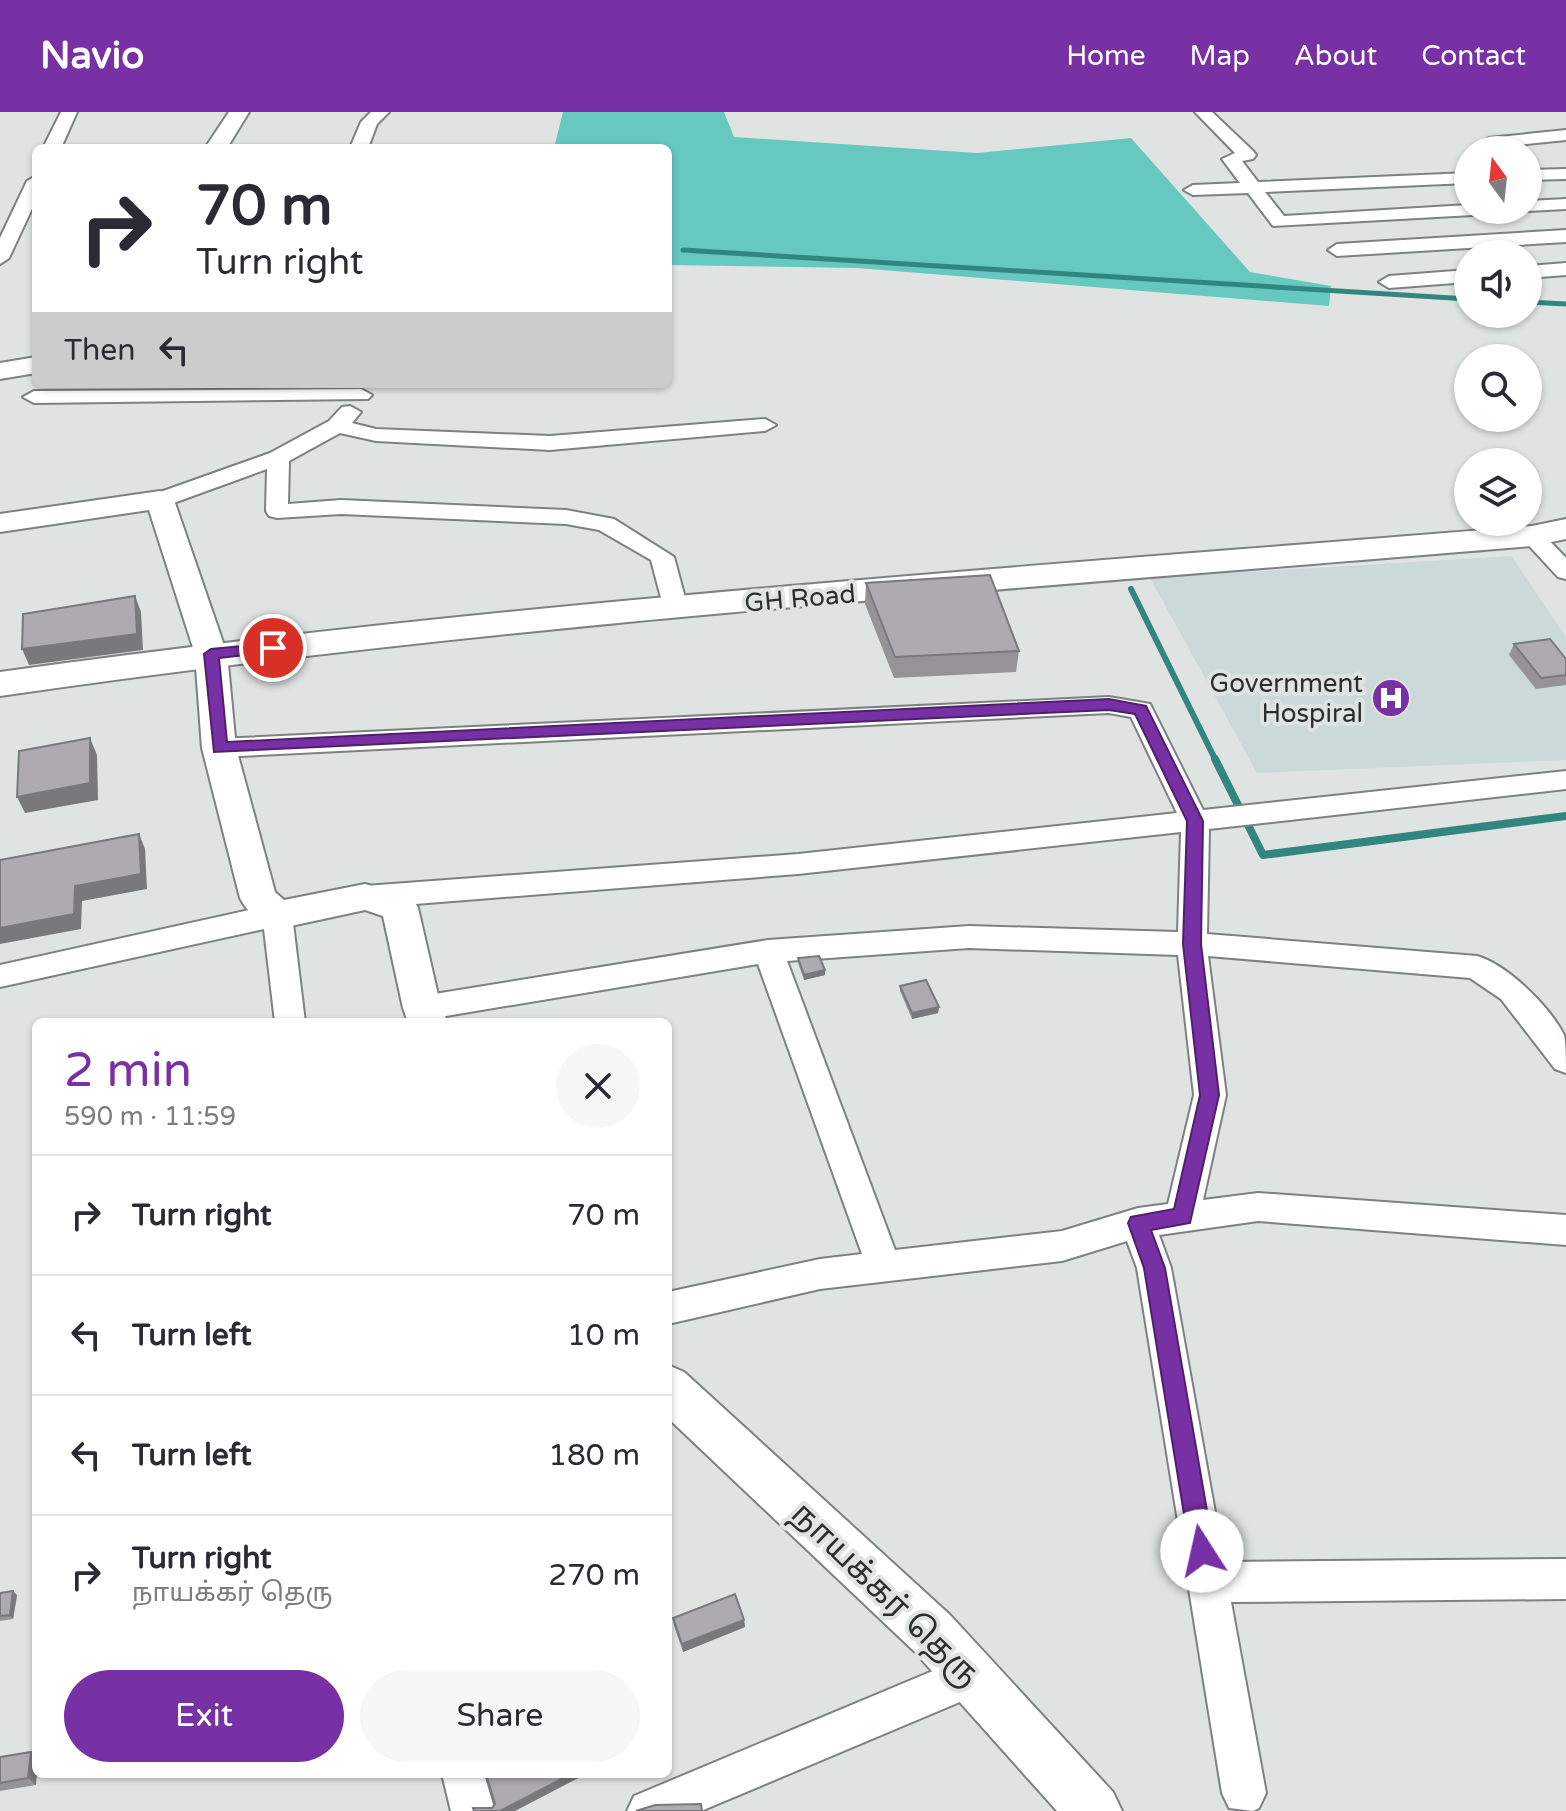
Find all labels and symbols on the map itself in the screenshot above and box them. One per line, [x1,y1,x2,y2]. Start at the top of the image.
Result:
north arrow [1454,136,1542,224]
street label: GH Road [743,578,857,619]
pin [239,614,307,682]
place label: Government Hospiral [1210,668,1363,729]
hospital icon: Government Hospiral [1370,677,1412,719]
street label: நாயக்கர் தெரு [782,1495,987,1696]
position arrow [1160,1509,1244,1593]

